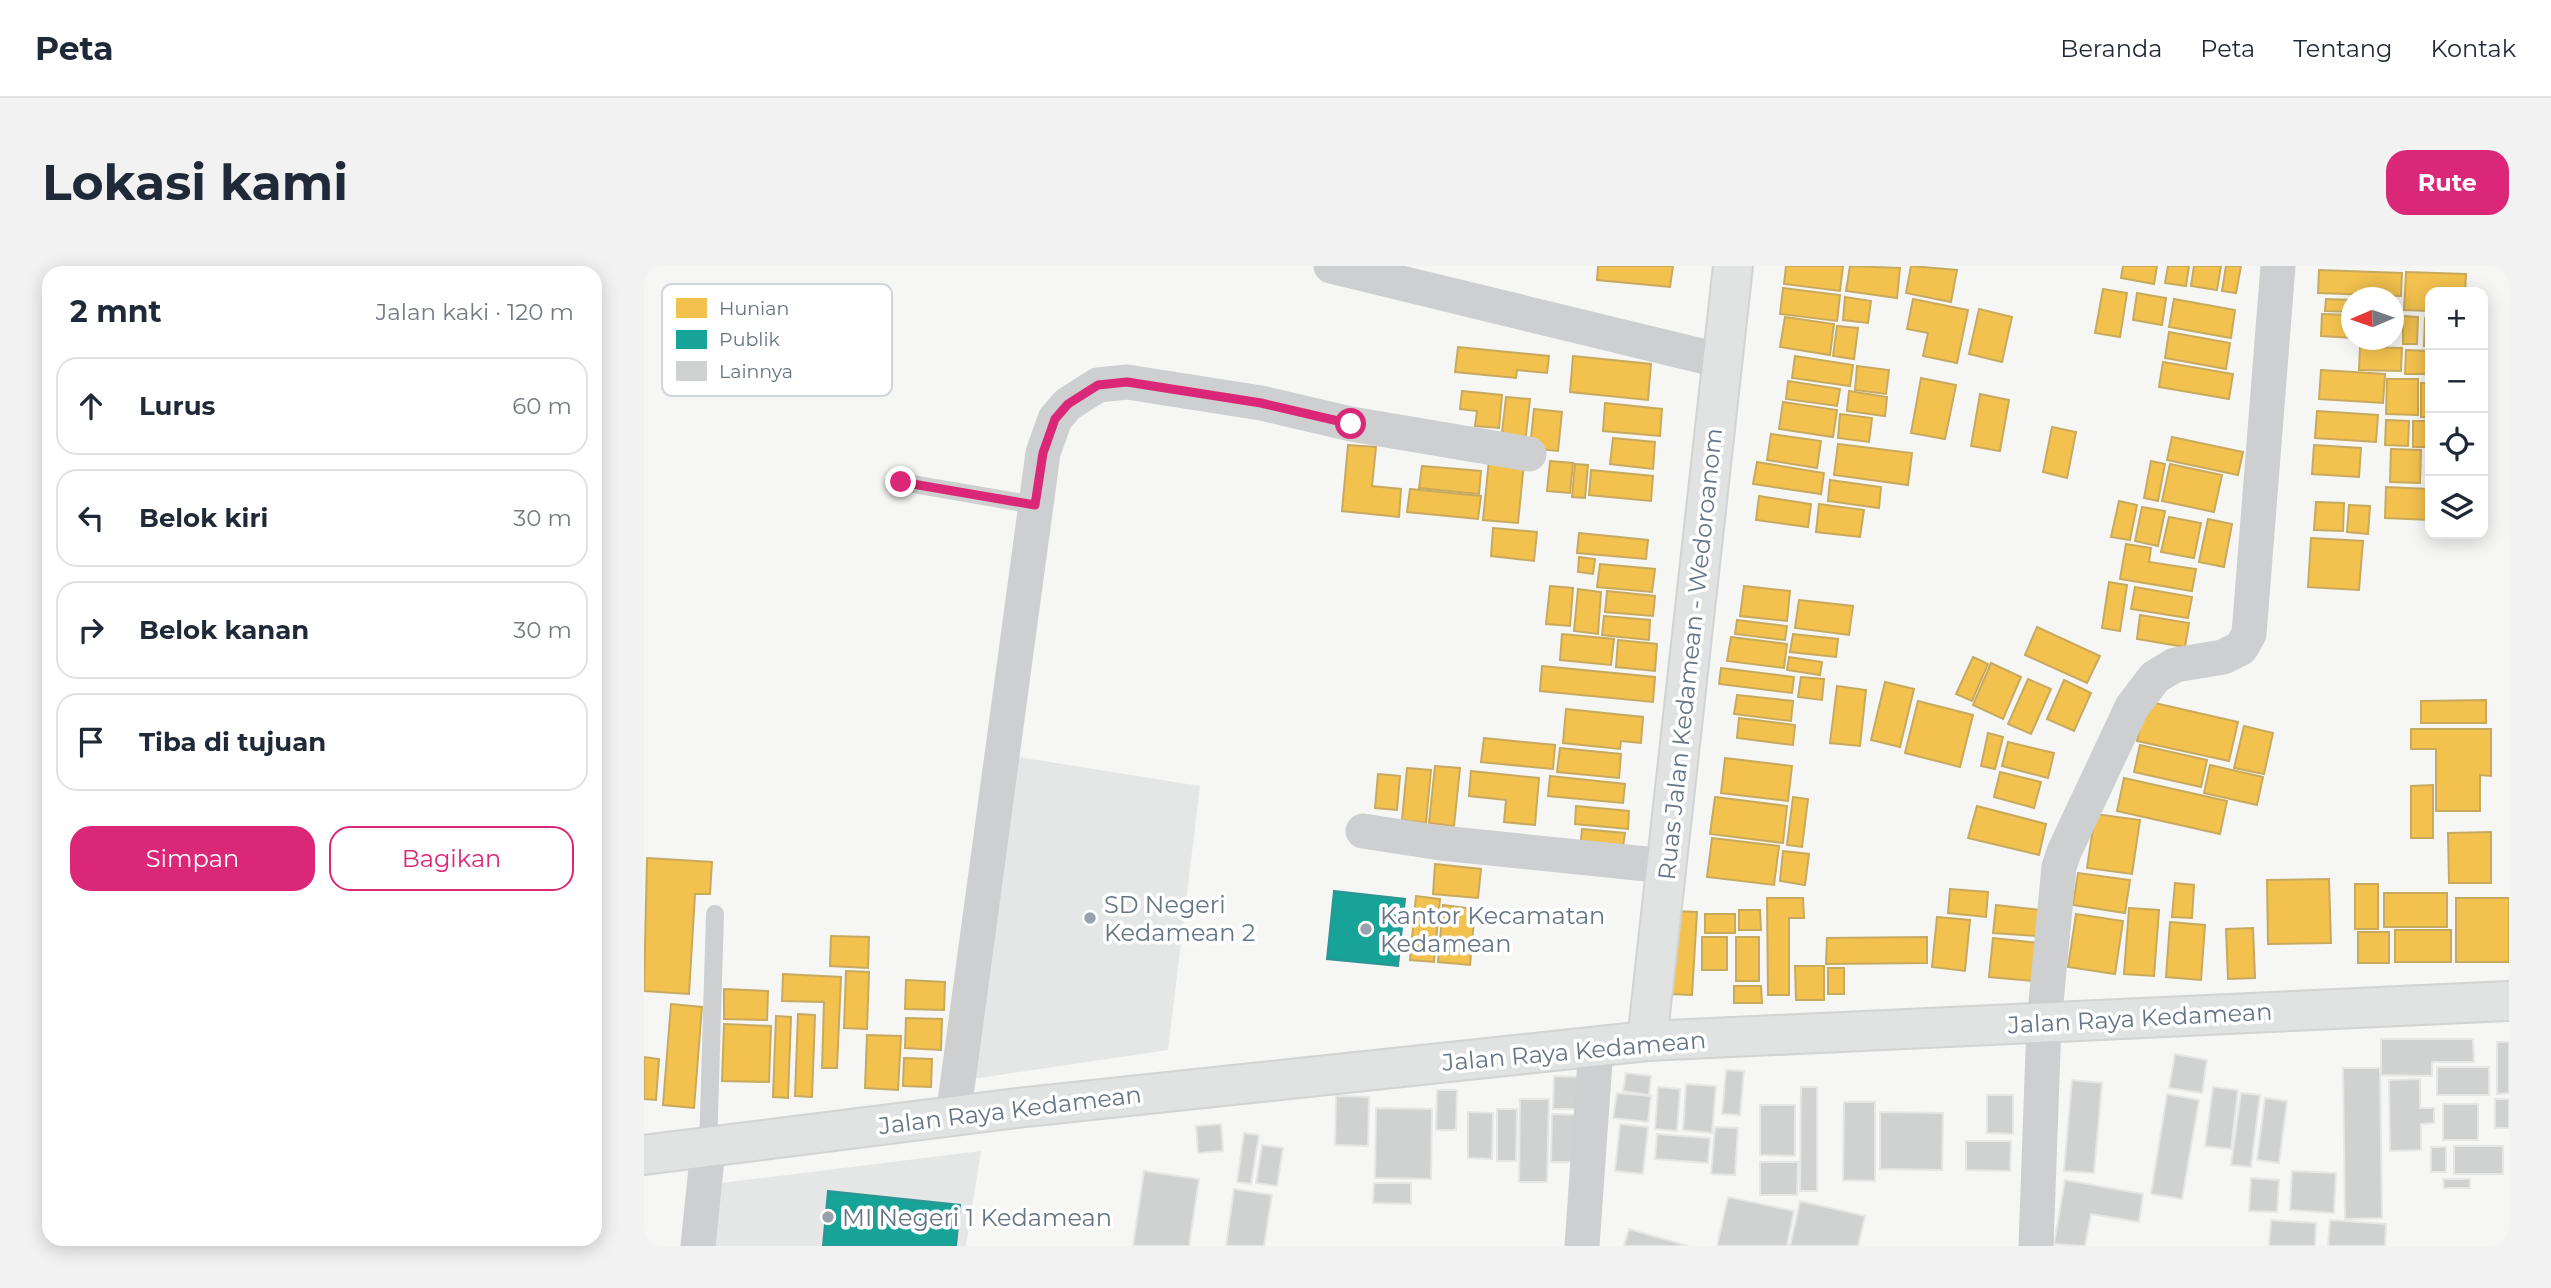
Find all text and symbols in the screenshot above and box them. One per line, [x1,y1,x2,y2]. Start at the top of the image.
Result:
text: Peta [35,28,114,68]
text: Beranda [2060,34,2162,63]
text: Peta [2200,34,2255,63]
text: Tentang [2293,34,2392,63]
text: Kontak [2430,34,2516,63]
button: Rute [2386,150,2509,215]
text: Lokasi kami [42,153,348,212]
legend [662,284,892,396]
north arrow [2341,287,2404,350]
map controls [2425,287,2488,539]
button: + [2425,287,2488,350]
text: 2 mnt [70,293,161,330]
text: Hunian [719,297,789,320]
text: Jalan kaki · 120 m [376,298,574,326]
text: Publik [719,328,781,351]
button: − [2425,350,2488,413]
text: Lainnya [719,360,793,383]
icon: ahead [72,387,110,425]
text: Lurus [139,390,215,422]
text: 60 m [512,392,572,420]
route start [1335,408,1366,439]
button: locate [2425,413,2488,476]
street label: Ruas Jalan Kedamean - Wedoroanom [1652,427,1728,881]
route end [885,466,916,497]
button: layers [2425,476,2488,539]
icon: left [72,499,110,537]
text: Belok kiri [139,502,268,534]
text: 30 m [513,504,572,532]
icon: right [72,611,110,649]
text: Belok kanan [139,614,309,646]
text: 30 m [513,616,572,644]
icon: arrive [72,723,110,761]
text: Tiba di tujuan [139,726,326,758]
button: Simpan [70,826,315,891]
button: Bagikan [329,826,574,891]
place label: SD Negeri Kedamean 2 [1104,890,1255,947]
place label: Kantor Kecamatan Kedamean [1380,901,1605,958]
marker: SD Negeri Kedamean 2 [1082,910,1098,926]
marker: Kantor Kecamatan Kedamean [1358,921,1374,937]
street label: Jalan Raya Kedamean [2006,997,2273,1039]
street label: Jalan Raya Kedamean [1440,1025,1707,1077]
street label: Jalan Raya Kedamean [876,1079,1143,1141]
place label: MI Negeri 1 Kedamean [842,1203,1112,1232]
marker: MI Negeri 1 Kedamean [820,1209,836,1225]

